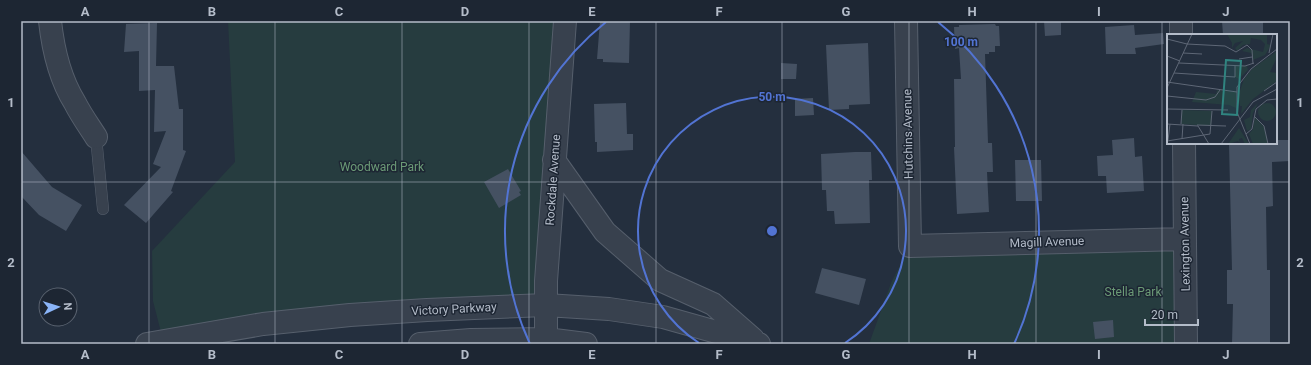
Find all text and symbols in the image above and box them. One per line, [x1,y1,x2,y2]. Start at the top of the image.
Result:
text: A [81,4,90,19]
text: B [208,4,216,19]
text: C [335,4,344,19]
text: D [461,4,469,19]
text: E [588,4,596,19]
text: F [715,4,723,19]
text: G [842,4,851,19]
text: H [967,4,977,19]
text: I [1097,4,1101,19]
text: J [1222,4,1230,19]
inset map [1167,34,1277,144]
text: 100 m [944,35,978,49]
street label: Hutchins Avenue [900,89,916,179]
text: 50 m [758,90,786,104]
text: 1 [7,95,15,110]
text: 1 [1296,95,1304,110]
street label: Rockdale Avenue [543,134,563,226]
park label: Woodward Park [340,160,425,174]
street label: Lexington Avenue [1177,197,1193,291]
centre of rings [765,224,779,238]
street label: Magill Avenue [1009,234,1085,250]
text: 2 [7,255,15,270]
text: 2 [1296,255,1304,270]
park label: Stella Park [1105,285,1162,299]
north arrow [38,287,78,327]
street label: Victory Parkway [411,300,497,318]
scale bar [1145,301,1198,327]
text: N [61,302,74,311]
text: 20 m [1151,308,1178,322]
text: A [81,347,90,362]
text: B [208,347,216,362]
text: C [335,347,344,362]
text: D [461,347,469,362]
text: E [588,347,596,362]
text: F [715,347,723,362]
text: G [842,347,851,362]
text: H [967,347,977,362]
text: I [1097,347,1101,362]
text: J [1222,347,1230,362]

